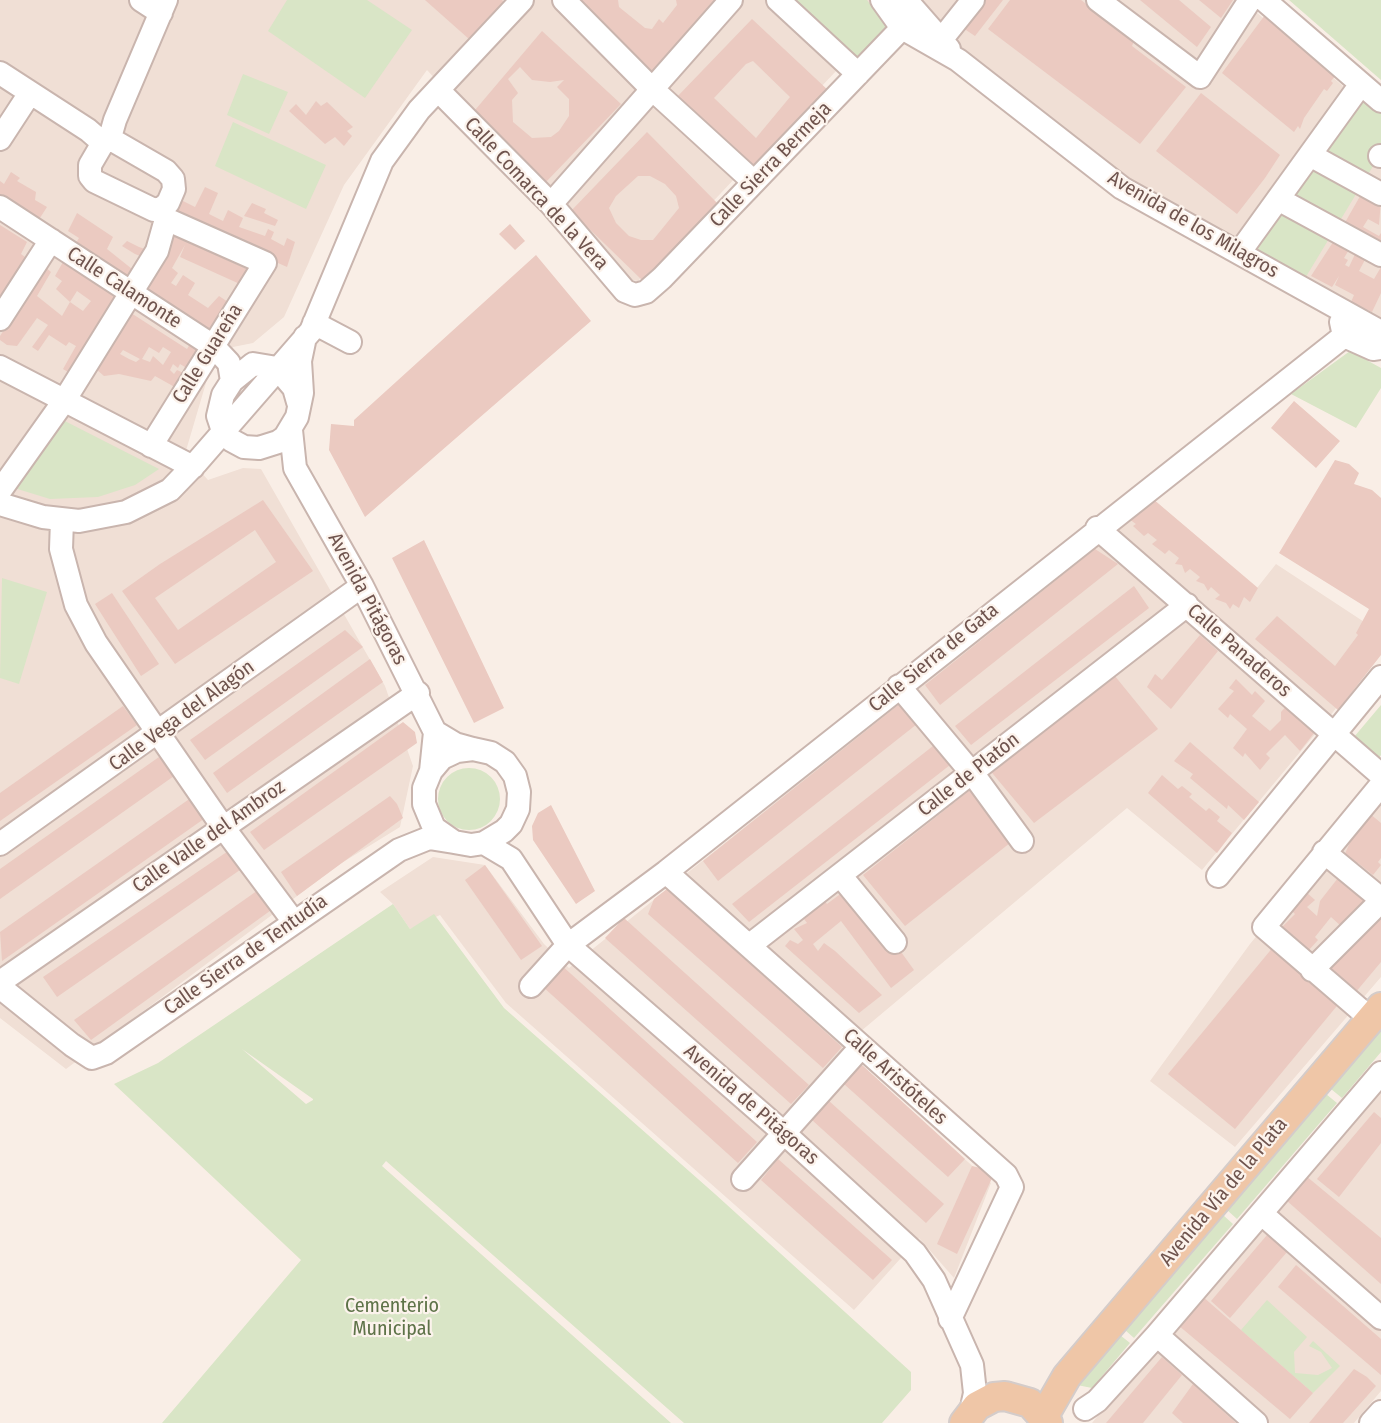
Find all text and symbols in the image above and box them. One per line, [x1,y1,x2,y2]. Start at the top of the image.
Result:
street label: Calle Sierra Bermeja [705,97,837,233]
street label: Calle Comarca de la Vera [459,113,613,275]
street label: Avenida de los Milagros [1103,166,1283,284]
street label: Calle Calamonte [62,242,186,334]
street label: Calle Guareña [168,300,248,408]
street label: Avenida Pitágoras [322,529,412,669]
street label: Calle Sierra de Gata [864,598,1004,718]
street label: Calle Panaderos [1182,599,1296,703]
street label: Calle Vega del Alagón [105,655,259,777]
street label: Calle de Platón [913,728,1025,822]
street label: Calle Valle del Ambroz [128,775,290,899]
street label: Calle Sierra de Tentudía [160,890,332,1020]
street label: Calle Aristóteles [838,1024,952,1130]
street label: Avenida de Pitágoras [679,1040,823,1170]
street label: Avenida Vía de la Plata [1155,1113,1293,1271]
park label: Cementerio Municipal [345,1294,439,1341]

